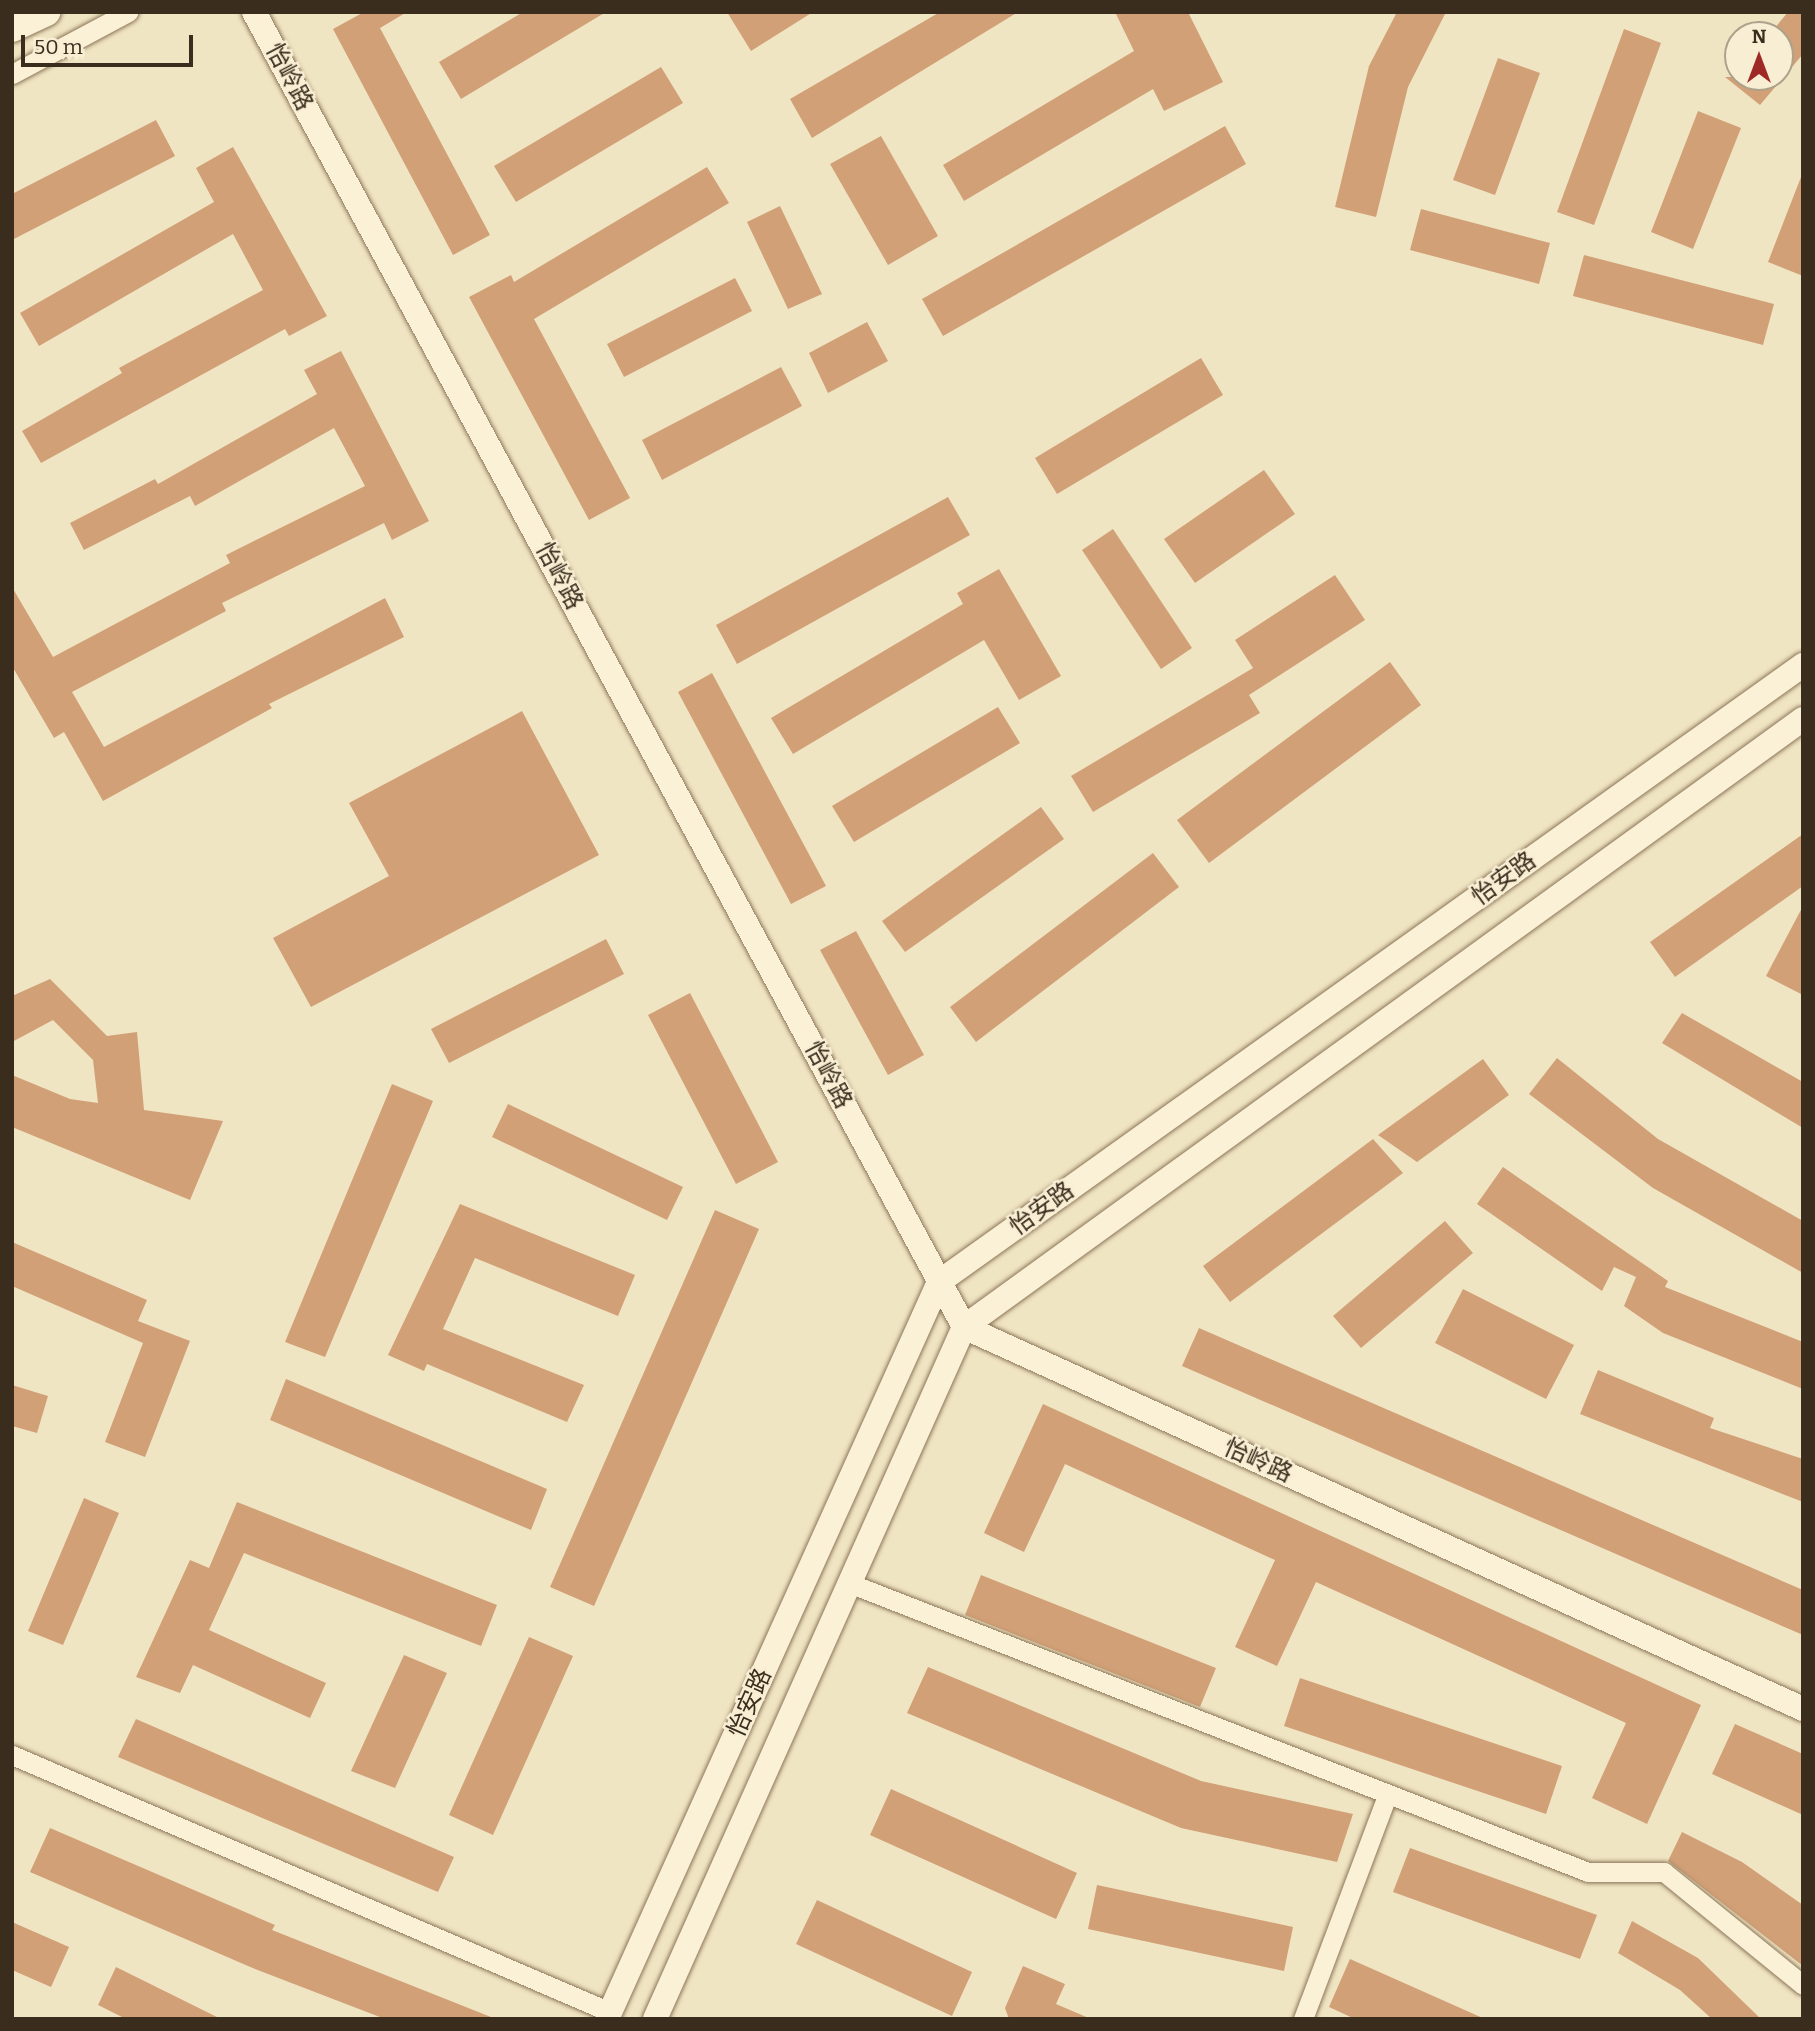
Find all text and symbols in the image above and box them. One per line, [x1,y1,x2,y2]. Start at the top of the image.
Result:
scale bar [24,21,196,65]
north arrow [1724,21,1794,91]
text: N [1752,25,1766,48]
text: 50 m [34,34,83,60]
street label: 怡岭路 [259,38,319,116]
street label: 怡岭路 [529,537,589,615]
street label: 怡安路 [1466,846,1542,912]
street label: 怡岭路 [798,1036,858,1114]
street label: 怡安路 [1004,1176,1080,1242]
street label: 怡岭路 [1219,1433,1297,1489]
street label: 怡安路 [722,1664,778,1742]

